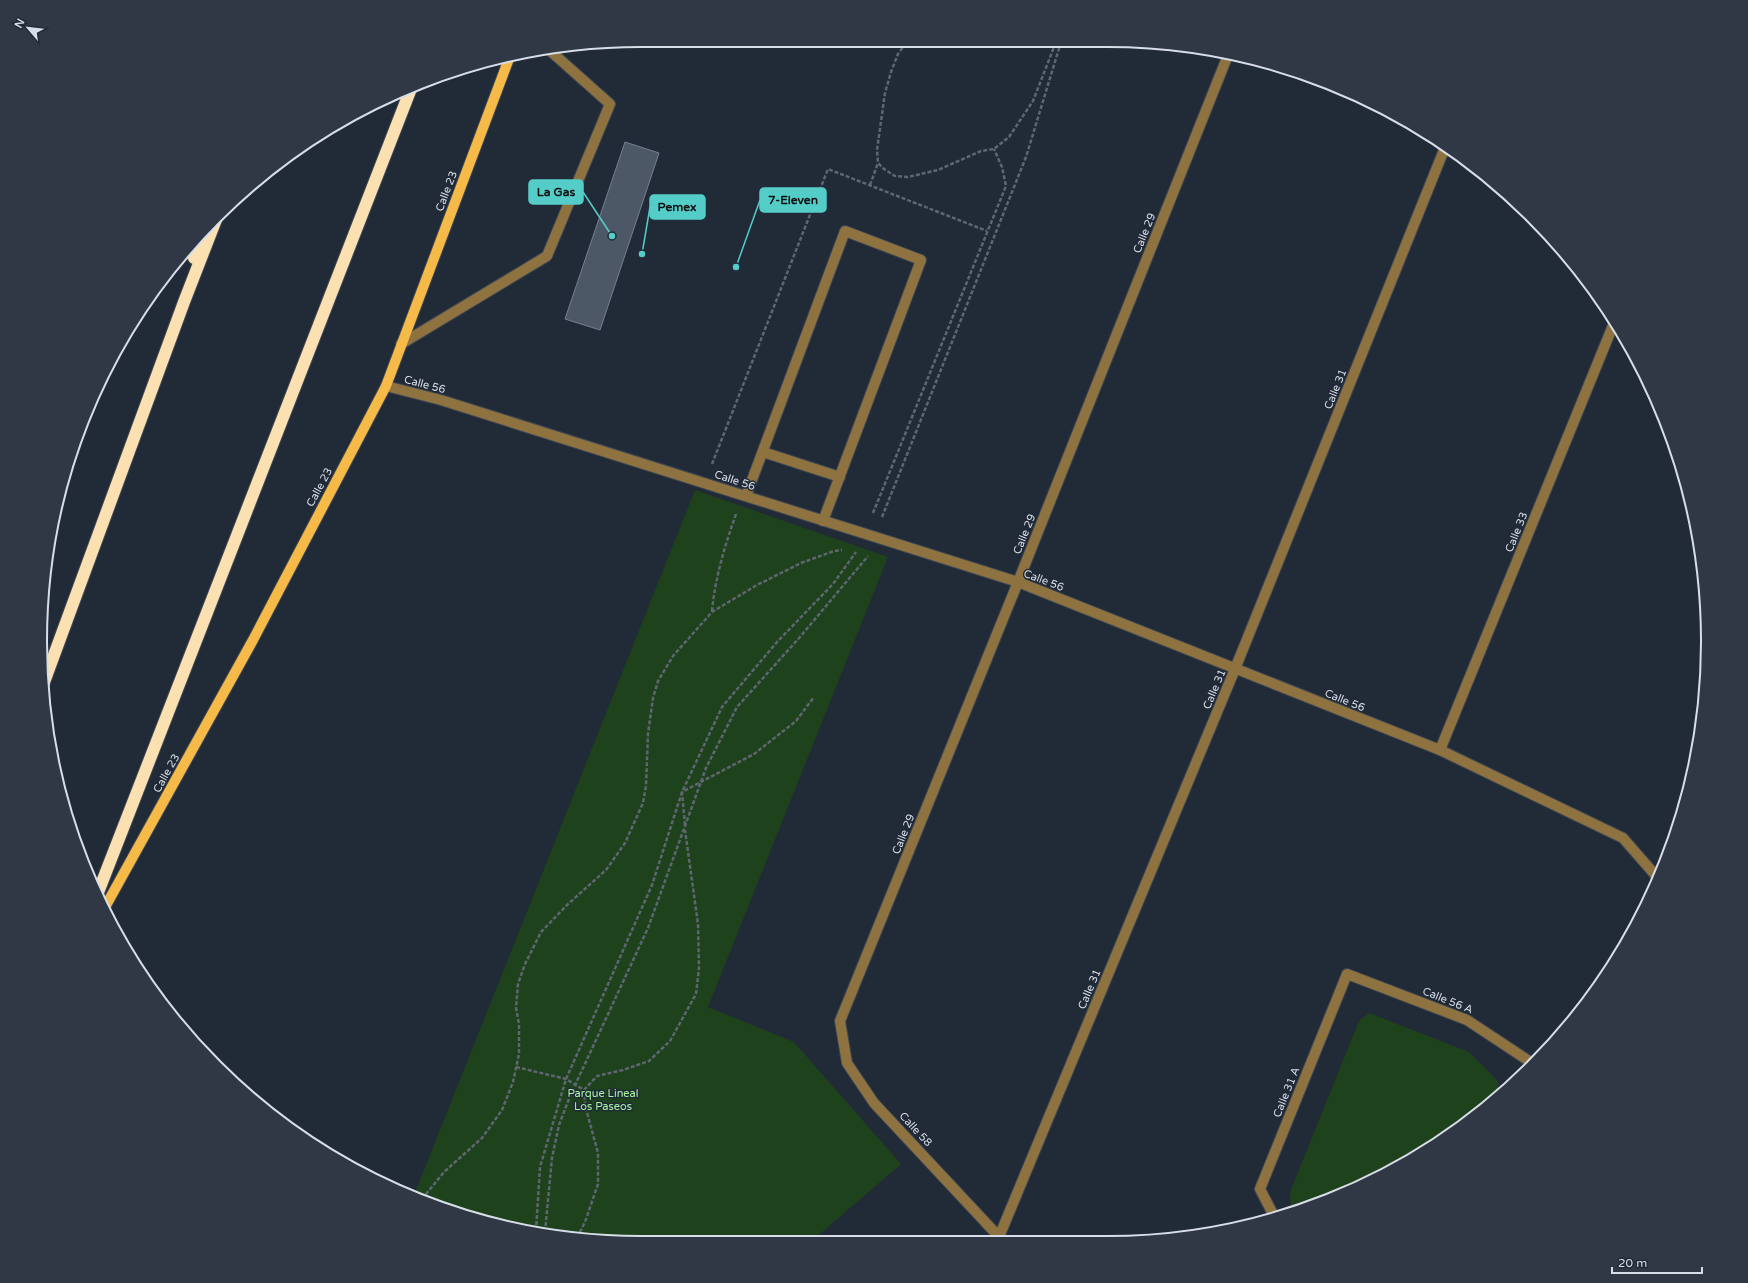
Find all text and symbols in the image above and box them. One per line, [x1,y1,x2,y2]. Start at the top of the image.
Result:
north arrow [8,8,48,48]
text: N [12,17,27,30]
street label: Calle 23 [433,169,460,213]
callout: La Gas [529,180,583,204]
text: La Gas [537,185,575,199]
callout: 7-Eleven [760,188,826,212]
text: 7-Eleven [768,193,818,207]
callout: Pemex [650,195,705,219]
text: Pemex [658,200,697,214]
street label: Calle 29 [1131,211,1158,255]
street label: Calle 31 [1322,367,1349,411]
street label: Calle 56 [403,373,447,396]
street label: Calle 23 [304,465,335,509]
street label: Calle 56 [713,468,757,493]
street label: Calle 33 [1503,510,1530,554]
street label: Calle 29 [1011,512,1038,556]
street label: Calle 56 [1022,567,1066,594]
street label: Calle 31 [1200,667,1229,711]
street label: Calle 56 [1323,687,1367,714]
street label: Calle 23 [151,752,182,795]
street label: Calle 29 [890,812,917,856]
street label: Calle 31 [1075,967,1104,1011]
street label: Calle 56 A [1421,984,1475,1016]
street label: Calle 31 A [1270,1065,1302,1119]
park label: Parque Lineal Los Paseos [568,1087,638,1113]
street label: Calle 58 [896,1109,935,1149]
scale bar [1612,1249,1702,1275]
text: 20 m [1618,1256,1647,1270]

